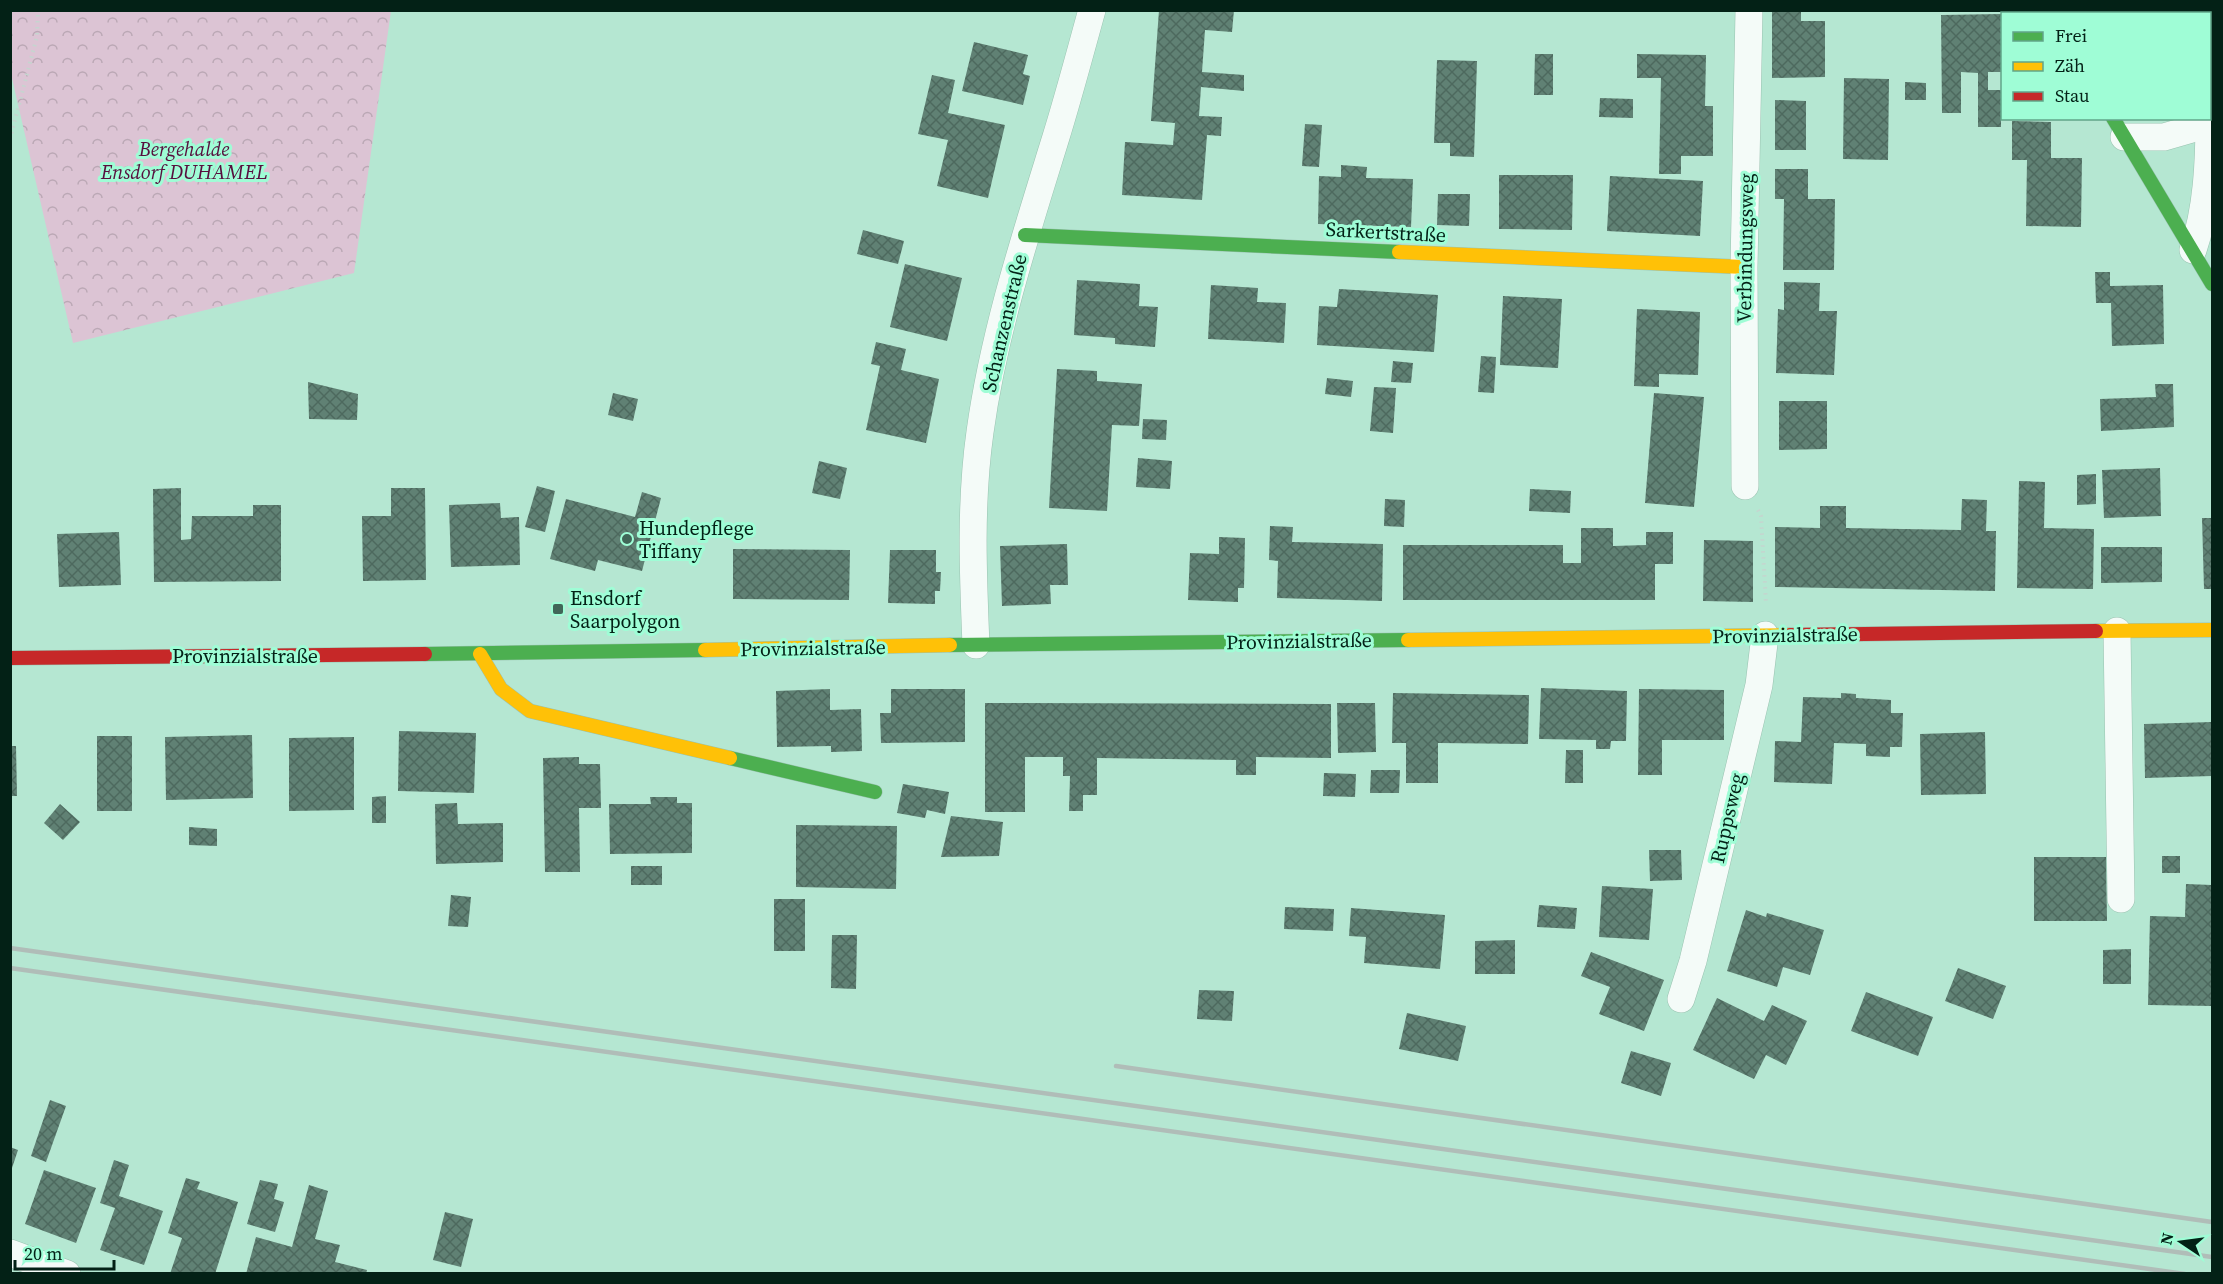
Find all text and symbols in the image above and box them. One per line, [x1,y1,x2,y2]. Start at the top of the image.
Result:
legend [2001,12,2211,120]
text: Frei [2055,23,2087,48]
text: Zäh [2055,53,2085,78]
text: Stau [2055,83,2090,108]
park label: Bergehalde Ensdorf DUHAMEL [100,135,267,186]
street label: Verbindungsweg [1730,173,1760,323]
street label: Sarkertstraße [1325,215,1447,249]
street label: Schanzenstraße [974,251,1034,395]
place label: Hundepflege Tiffany [639,514,754,565]
marker: Hundepflege Tiffany [620,532,634,546]
place label: Ensdorf Saarpolygon [570,584,680,635]
marker: Ensdorf Saarpolygon [551,602,565,616]
street label: Provinzialstraße [1712,620,1858,650]
street label: Provinzialstraße [1226,626,1372,656]
street label: Provinzialstraße [740,633,886,663]
street label: Provinzialstraße [172,642,318,670]
street label: Ruppsweg [1703,770,1751,866]
north arrow [2151,1212,2211,1272]
text: N [2154,1230,2178,1247]
scale bar [15,1233,114,1271]
text: 20 m [24,1241,62,1266]

